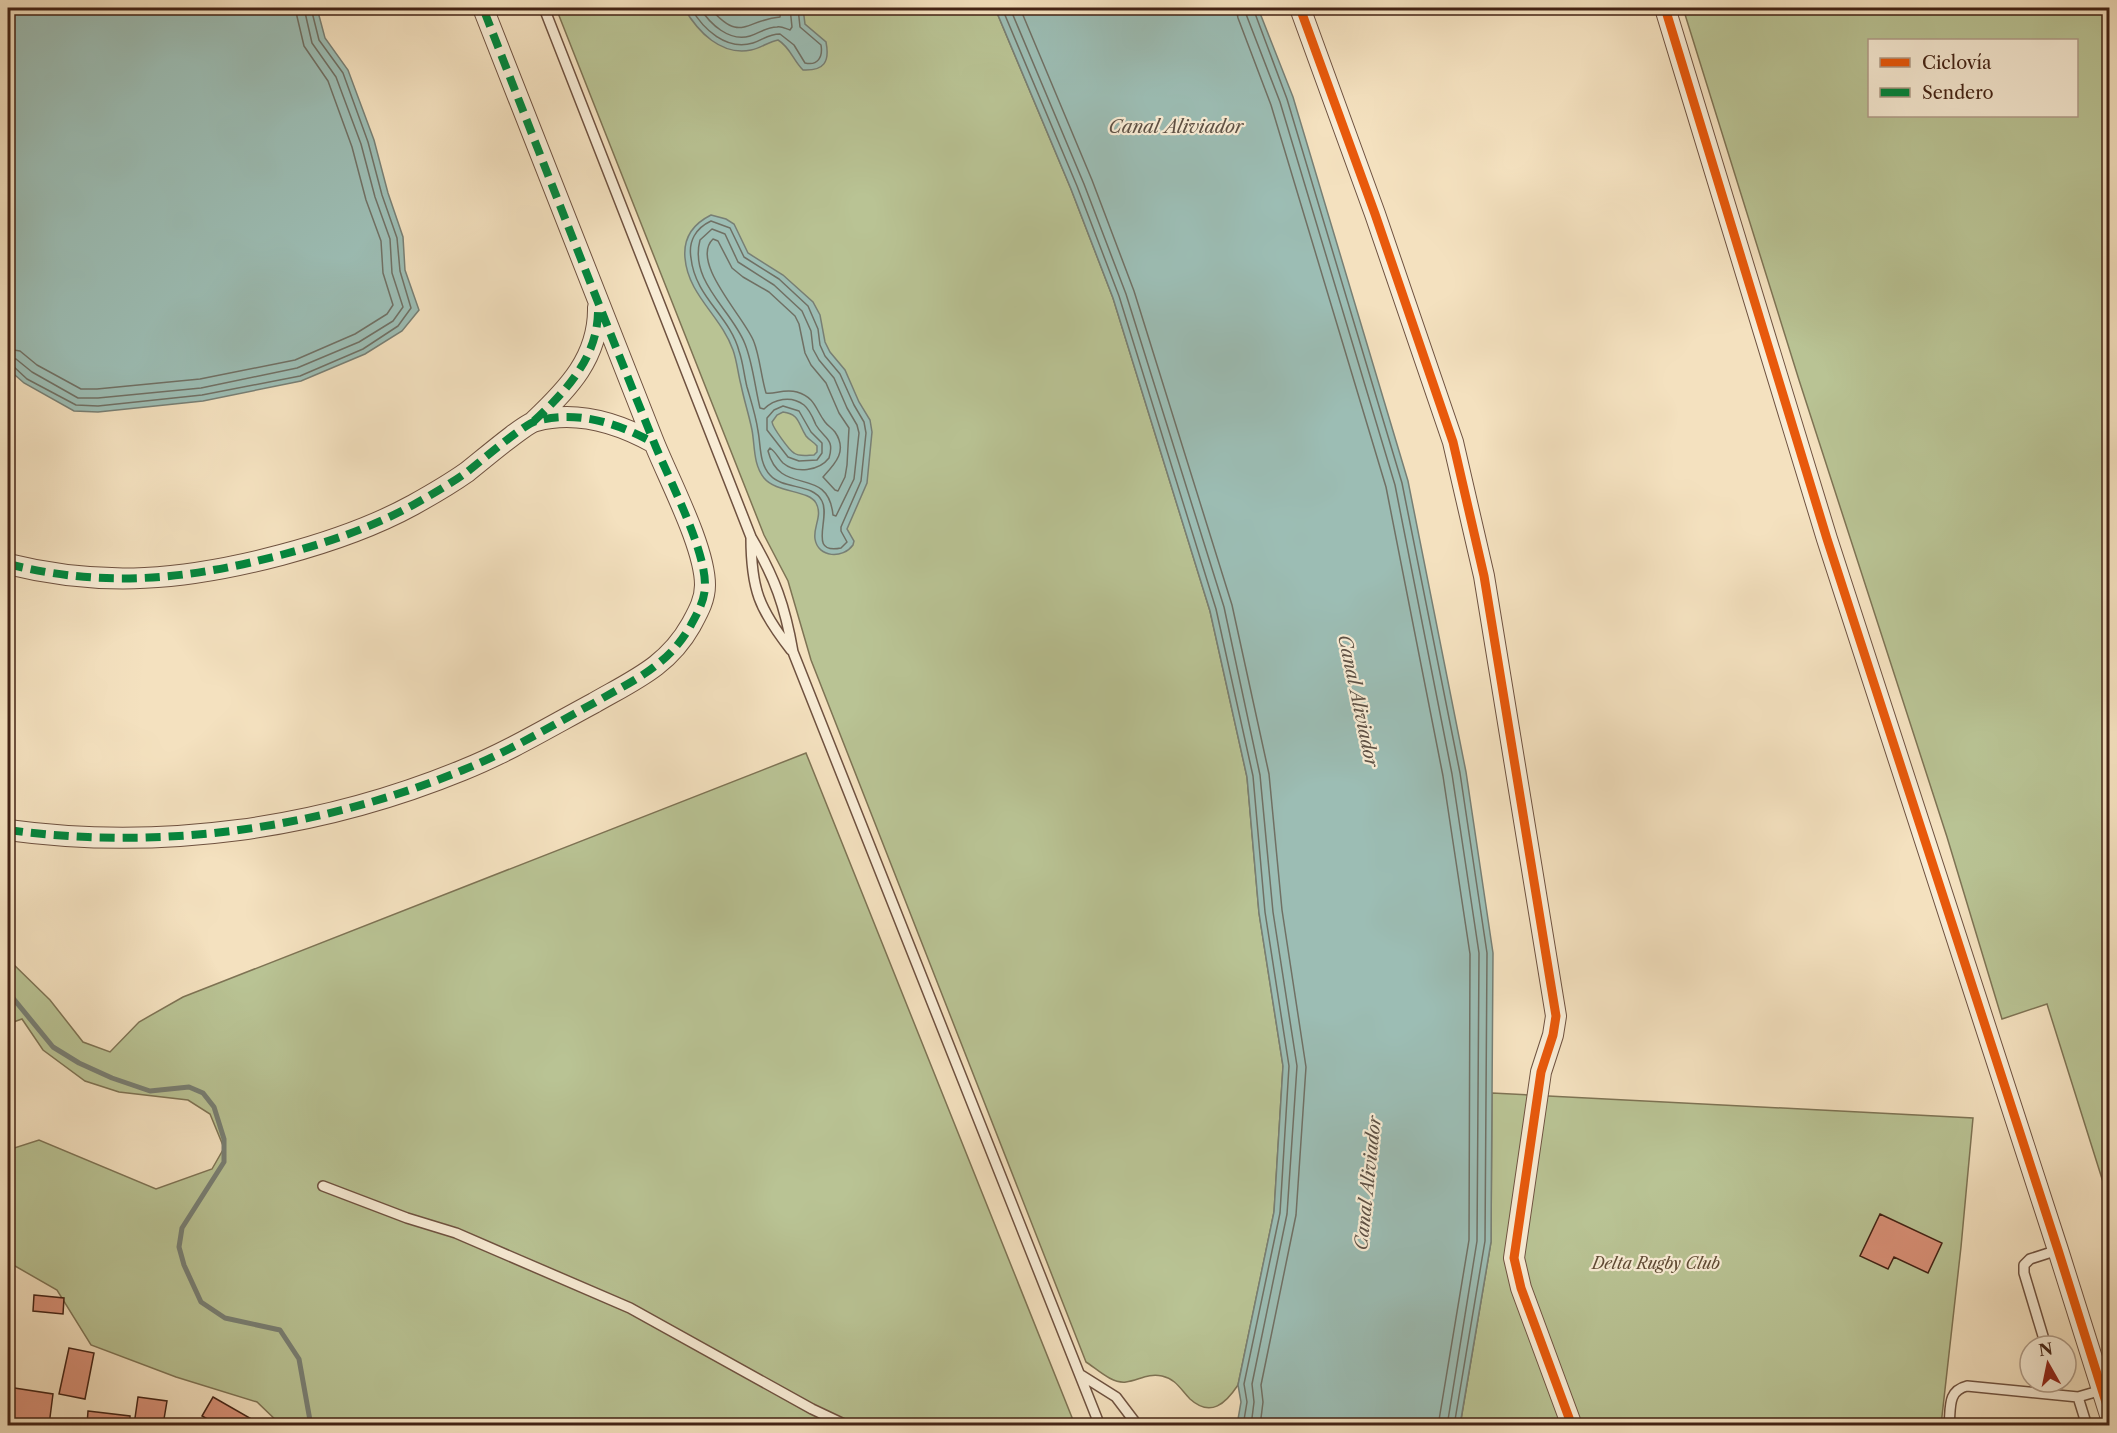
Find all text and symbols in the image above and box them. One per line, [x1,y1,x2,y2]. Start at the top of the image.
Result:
legend [1868,39,2078,117]
text: Ciclovía [1922,52,1992,74]
text: Sendero [1922,82,1994,104]
water label: Canal Aliviador [1109,116,1245,138]
water label: Canal Aliviador [1333,633,1383,771]
water label: Canal Aliviador [1350,1113,1386,1251]
park label: Delta Rugby Club [1590,1253,1720,1273]
north arrow [2018,1334,2078,1394]
text: N [2037,1338,2054,1360]

